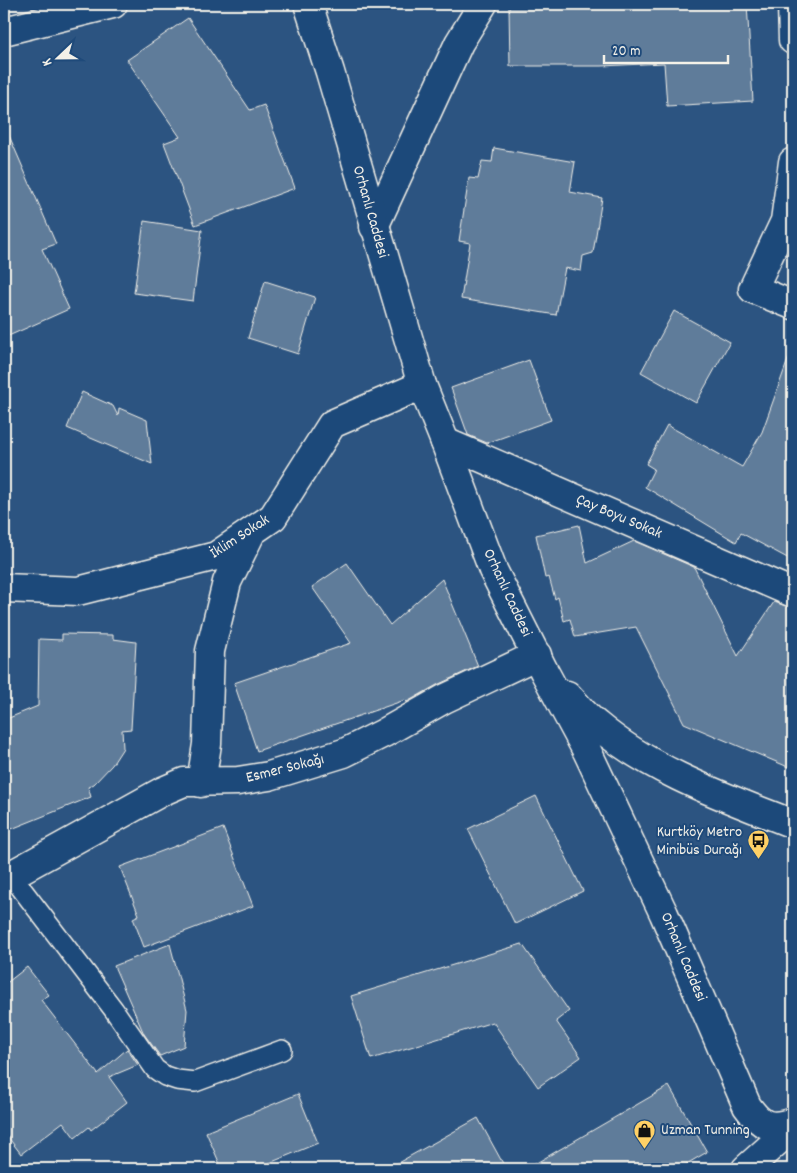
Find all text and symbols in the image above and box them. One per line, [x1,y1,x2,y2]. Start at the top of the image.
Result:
north arrow [32,32,82,82]
scale bar [604,32,728,64]
text: 20 m [612,41,640,63]
text: K [37,55,58,69]
street label: Orhanlı Caddesi [346,163,394,261]
street label: Çay Boyu Sokak [572,489,666,545]
street label: İklim Sokak [206,509,274,565]
street label: Orhanlı Caddesi [477,545,537,641]
street label: Esmer Sokağı [243,748,327,790]
place label: Kurtköy Metro Minibüs Durağı [657,821,742,862]
bus stop icon: Kurtköy Metro Minibüs Durağı [746,829,770,860]
street label: Orhanlı Caddesi [654,909,712,1005]
shop icon: Uzman Tunning [633,1118,657,1149]
place label: Uzman Tunning [661,1119,750,1142]

